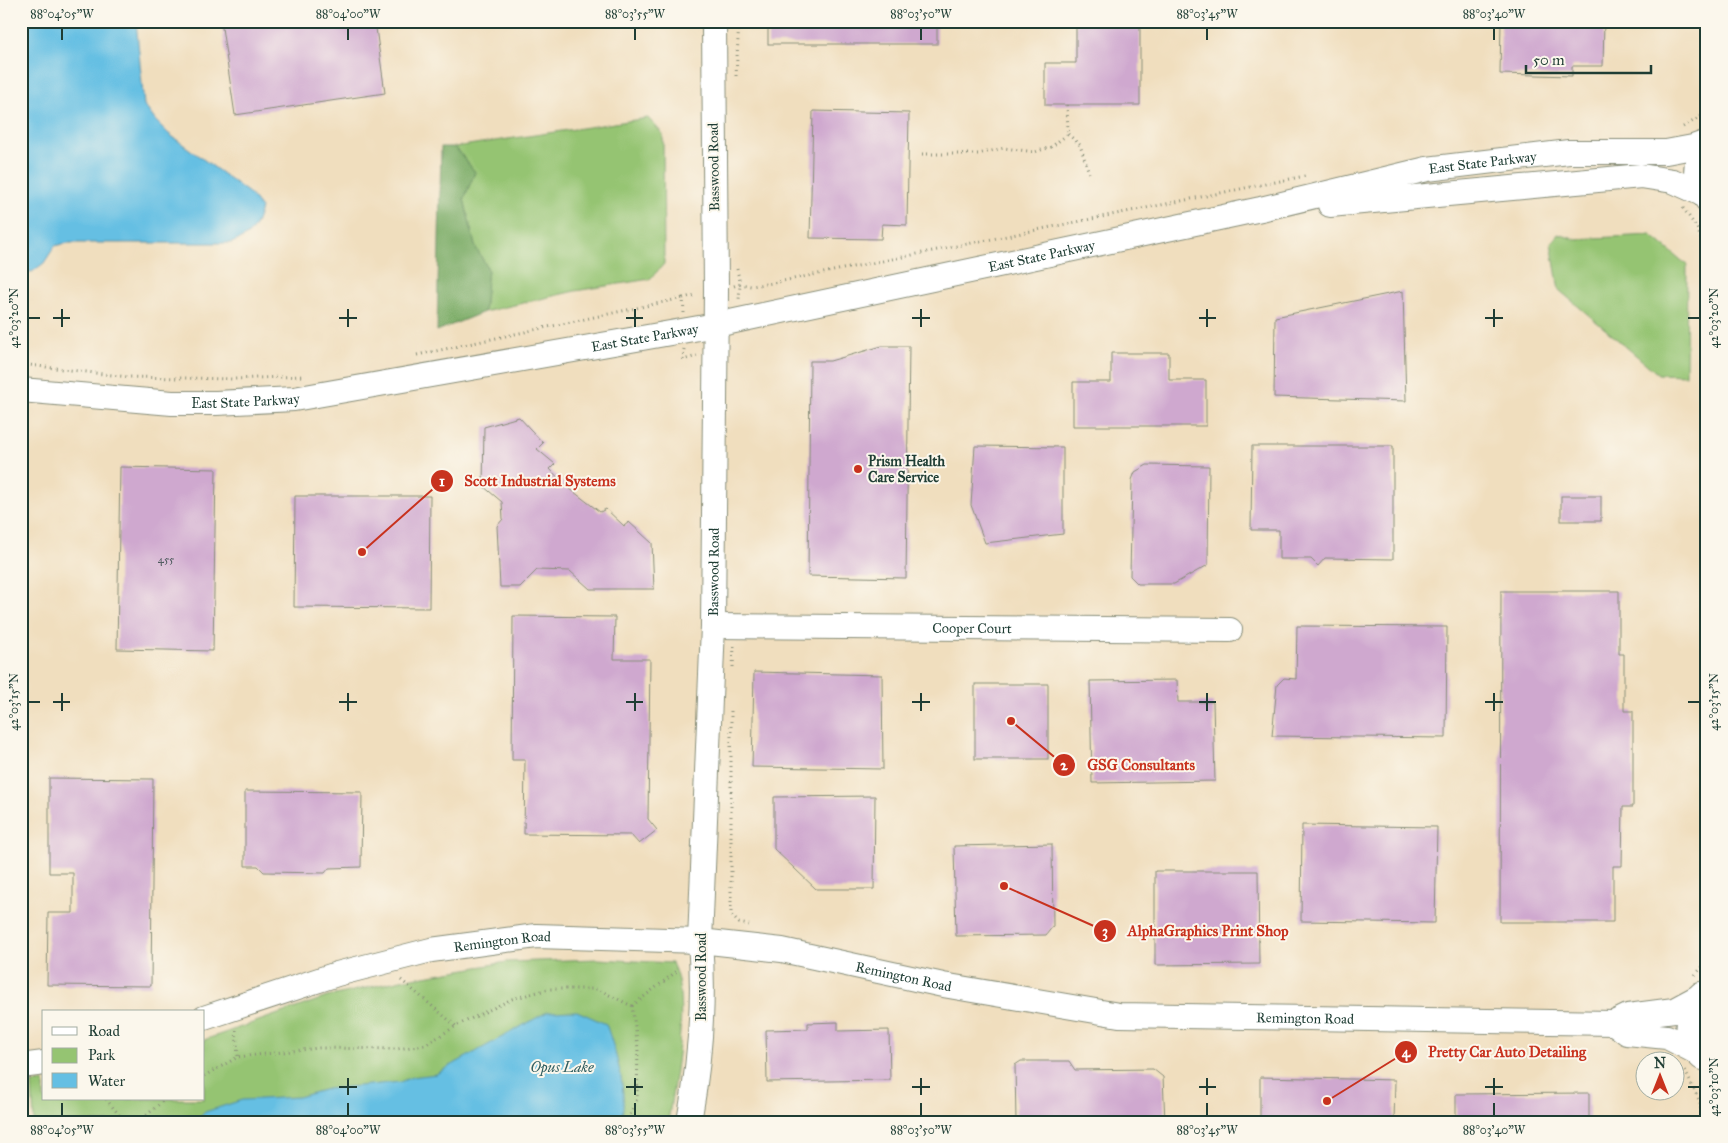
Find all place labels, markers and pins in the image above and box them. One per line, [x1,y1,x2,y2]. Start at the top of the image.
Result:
place label: Prism Health Care Service [868,453,945,486]
marker: Prism Health Care Service [852,463,864,475]
callout: Scott Industrial Systems [430,466,626,496]
callout: GSG Consultants [1052,750,1204,780]
callout: AlphaGraphics Print Shop [1092,916,1298,946]
callout: Pretty Car Auto Detailing [1393,1037,1596,1067]

